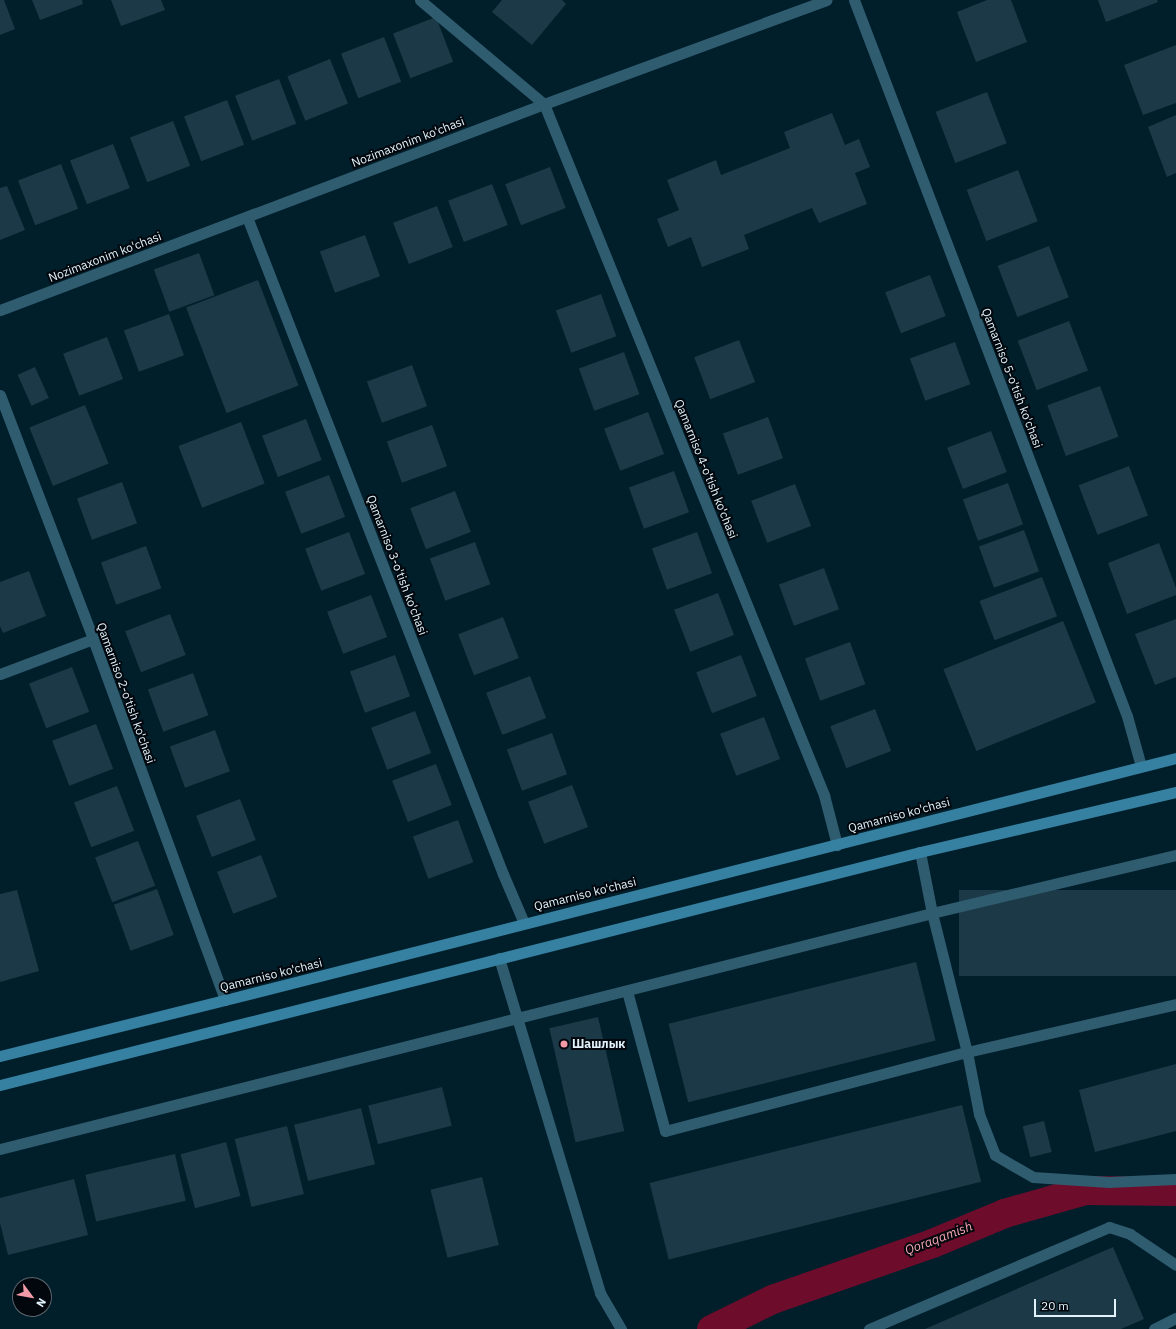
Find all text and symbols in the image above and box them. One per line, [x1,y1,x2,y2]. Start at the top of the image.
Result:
street label: Nozimaxonim ko'chasi [350,114,466,170]
street label: Nozimaxonim ko'chasi [47,229,163,285]
street label: Qamarniso 5-o'tish ko'chasi [979,306,1045,450]
street label: Qamarniso 4-o'tish ko'chasi [671,397,741,541]
street label: Qamarniso 3-o'tish ko'chasi [364,493,430,637]
street label: Qamarniso 2-o'tish ko'chasi [94,621,158,765]
street label: Qamarniso ko'chasi [847,794,951,836]
street label: Qamarniso ko'chasi [532,874,638,914]
street label: Qamarniso ko'chasi [218,955,324,995]
place label: Шашлык [572,1037,625,1051]
marker: Шашлык [559,1039,569,1049]
water label: Qoraqamish [903,1219,975,1259]
north arrow [12,1277,52,1317]
scale bar [1036,1291,1118,1317]
text: N [33,1296,49,1310]
text: 20 m [1041,1298,1069,1313]

